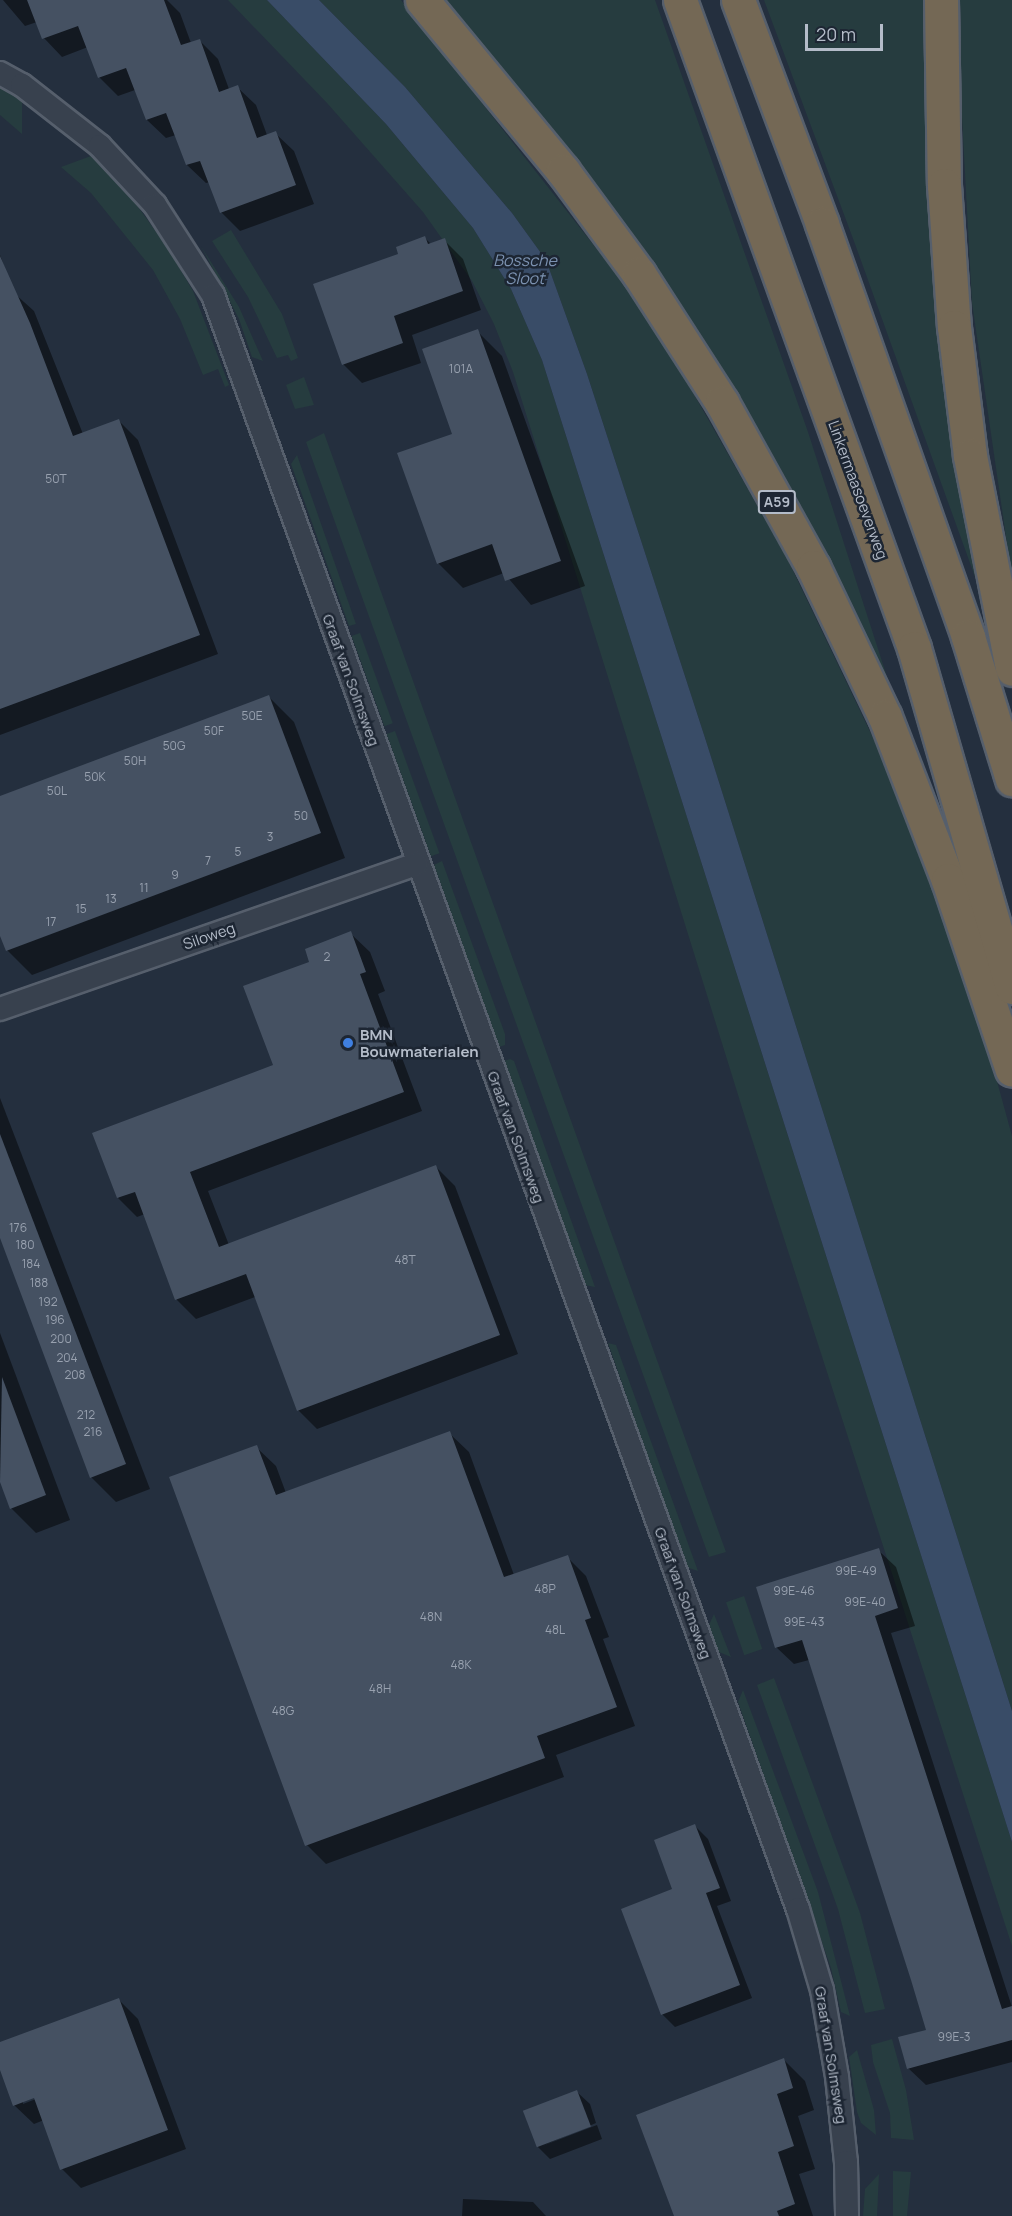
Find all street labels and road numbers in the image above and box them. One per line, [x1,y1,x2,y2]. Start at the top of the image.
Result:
street label: Linkermaasoeverweg [824,418,892,562]
road number: A59 [758,491,796,513]
street label: Graaf van Solmsweg [319,612,383,748]
street label: Siloweg [181,919,237,953]
street label: Graaf van Solmsweg [484,1069,548,1205]
street label: Graaf van Solmsweg [651,1525,715,1661]
street label: Graaf van Solmsweg [811,1985,851,2125]

